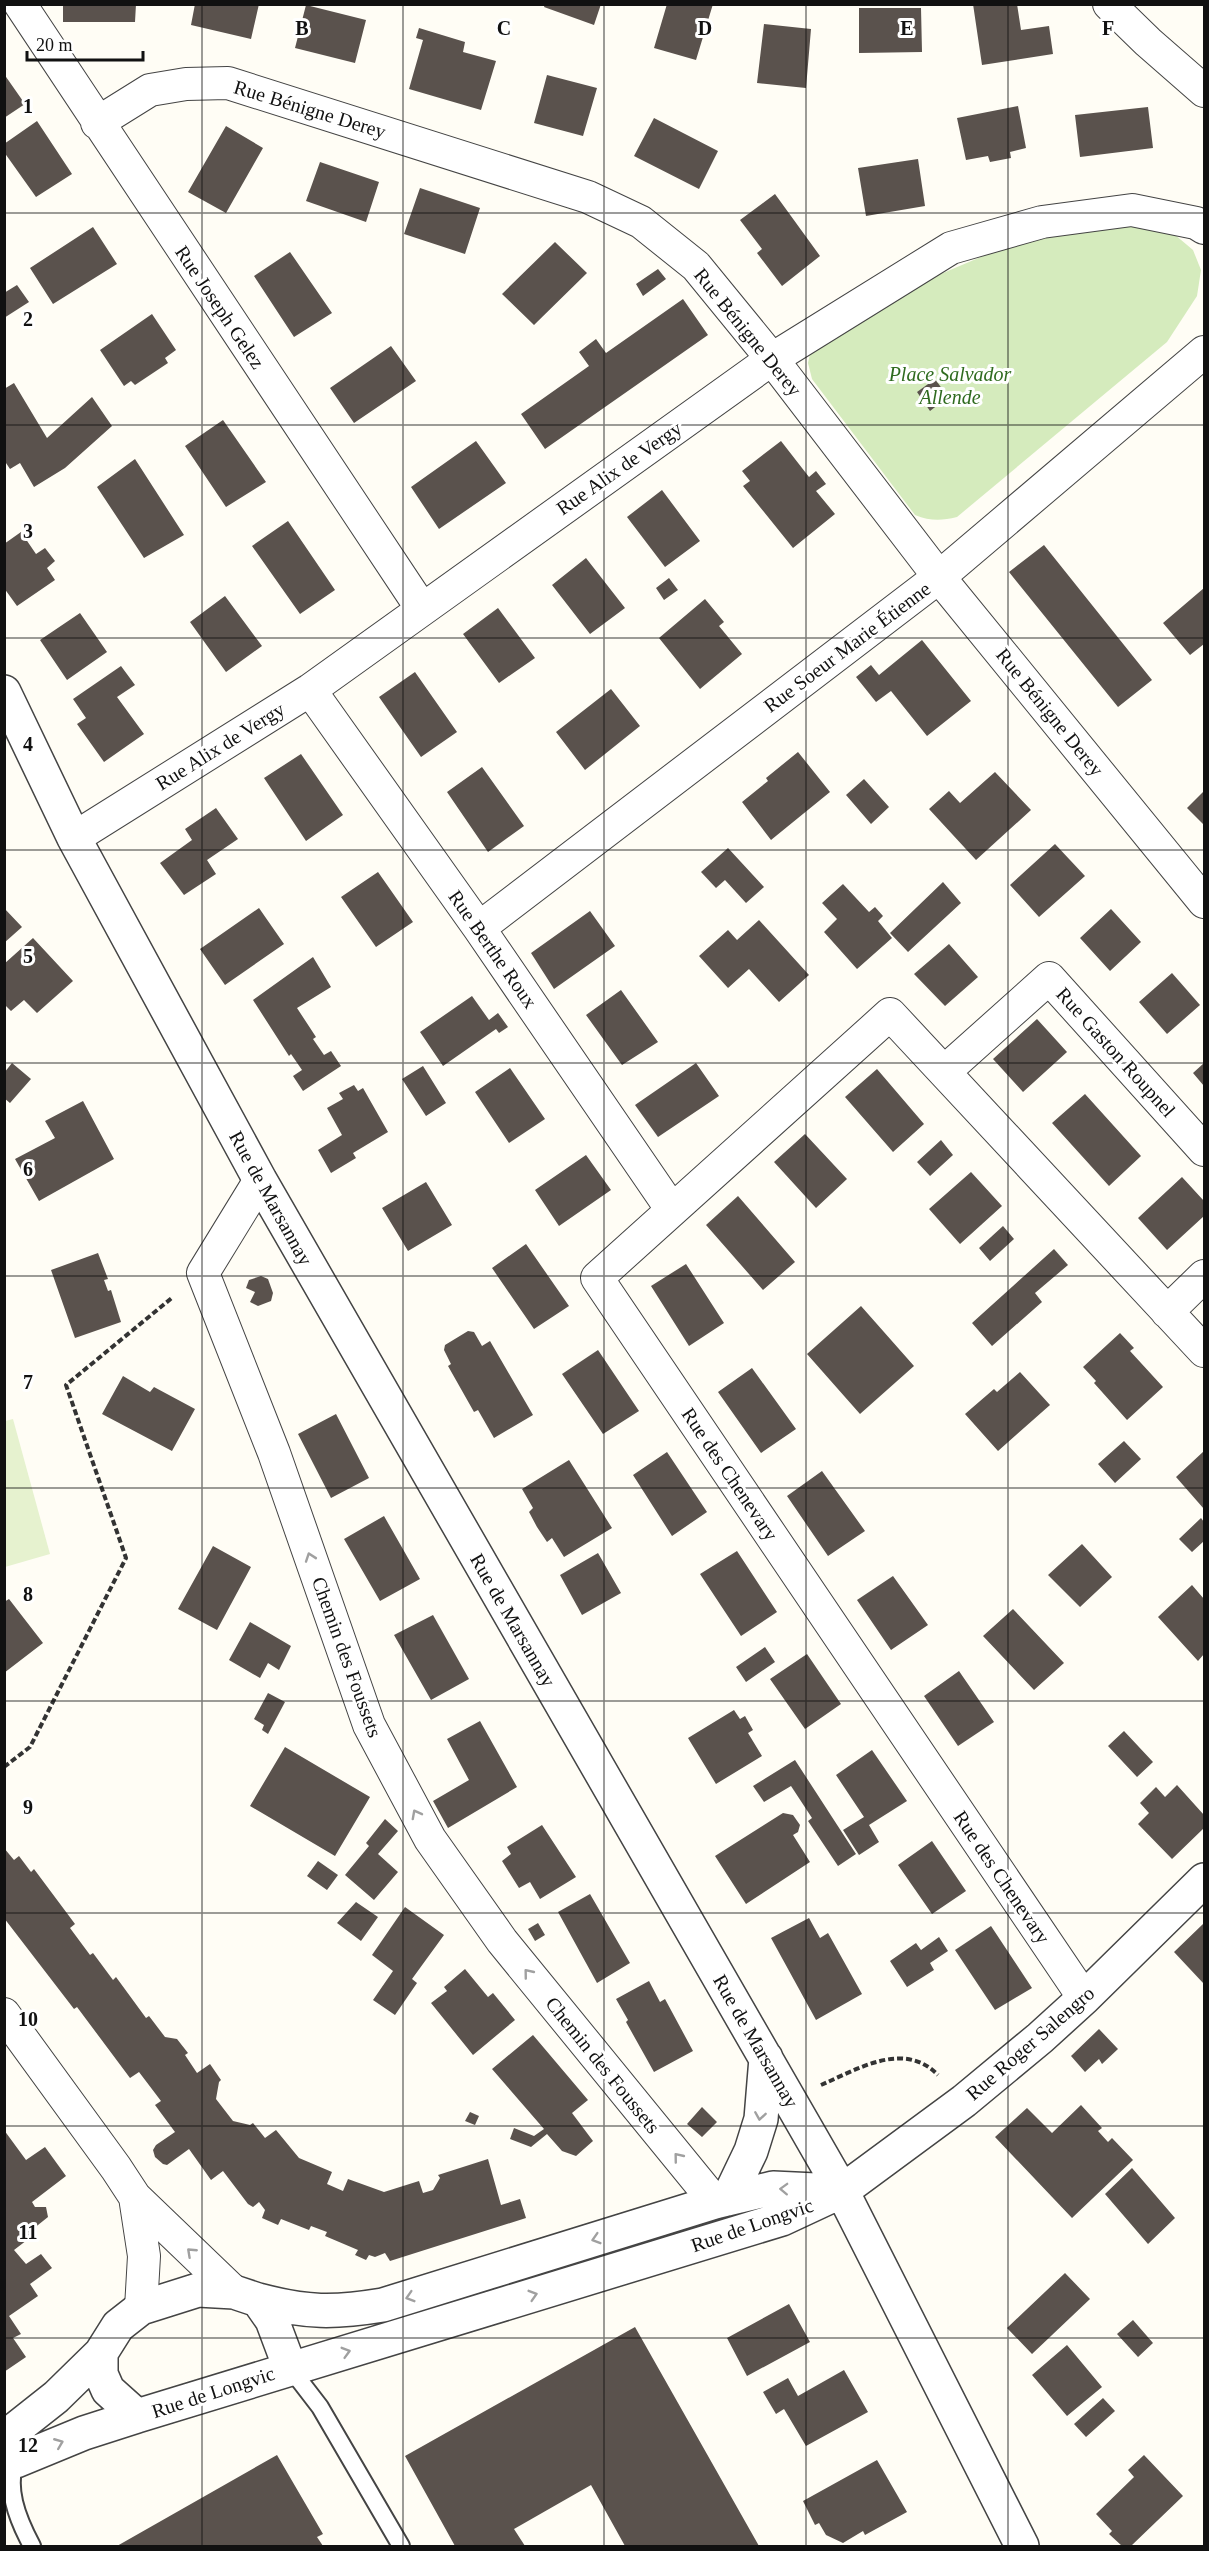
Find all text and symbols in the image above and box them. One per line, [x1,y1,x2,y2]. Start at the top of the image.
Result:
text: B [295,17,309,39]
text: C [497,17,511,39]
text: D [698,17,712,39]
text: E [900,17,914,39]
text: F [1102,17,1114,39]
scale bar [27,24,142,62]
text: 20 m [36,35,73,55]
street label: Rue Bénigne Derey [231,75,389,144]
text: 1 [23,95,33,117]
street label: Rue Joseph Gelez [170,241,269,373]
street label: Rue Bénigne Derey [689,264,806,401]
text: 2 [23,308,33,330]
park label: Place Salvador Allende [888,363,1012,408]
street label: Rue Alix de Vergy [552,417,686,520]
text: 3 [23,520,33,542]
street label: Rue Soeur Marie Étienne [759,577,935,717]
street label: Rue Bénigne Derey [991,644,1108,781]
street label: Rue Alix de Vergy [152,698,289,795]
text: 4 [23,733,33,755]
street label: Rue Berthe Roux [444,886,542,1012]
text: 5 [23,945,33,967]
street label: Rue Gaston Roupnel [1051,983,1180,1122]
street label: Rue de Marsannay [224,1127,317,1269]
text: 6 [23,1158,33,1180]
text: 7 [23,1371,33,1393]
street label: Rue des Chenevary [677,1403,783,1545]
street label: Rue de Marsannay [465,1550,560,1691]
one-way arrow [305,1552,318,1563]
street label: Chemin des Foussets [308,1574,386,1740]
text: 8 [23,1583,33,1605]
text: 9 [23,1796,33,1818]
street label: Rue des Chenevary [949,1806,1055,1948]
one-way arrow [412,1810,423,1820]
one-way arrow [525,1969,536,1980]
street label: Rue de Marsannay [708,1971,803,2112]
street label: Rue Roger Salengro [962,1981,1099,2105]
street label: Chemin des Foussets [541,1992,665,2138]
text: 10 [18,2008,38,2030]
one-way arrow [754,2111,767,2121]
one-way arrow [674,2153,685,2164]
one-way arrow [779,2182,788,2195]
street label: Rue de Longvic [688,2194,816,2257]
text: 11 [19,2221,37,2243]
one-way arrow [591,2232,602,2244]
one-way arrow [188,2248,198,2259]
one-way arrow [405,2290,416,2302]
one-way arrow [527,2290,538,2302]
one-way arrow [340,2347,351,2359]
street label: Rue de Longvic [149,2362,278,2423]
text: 12 [18,2434,38,2456]
one-way arrow [53,2438,64,2450]

